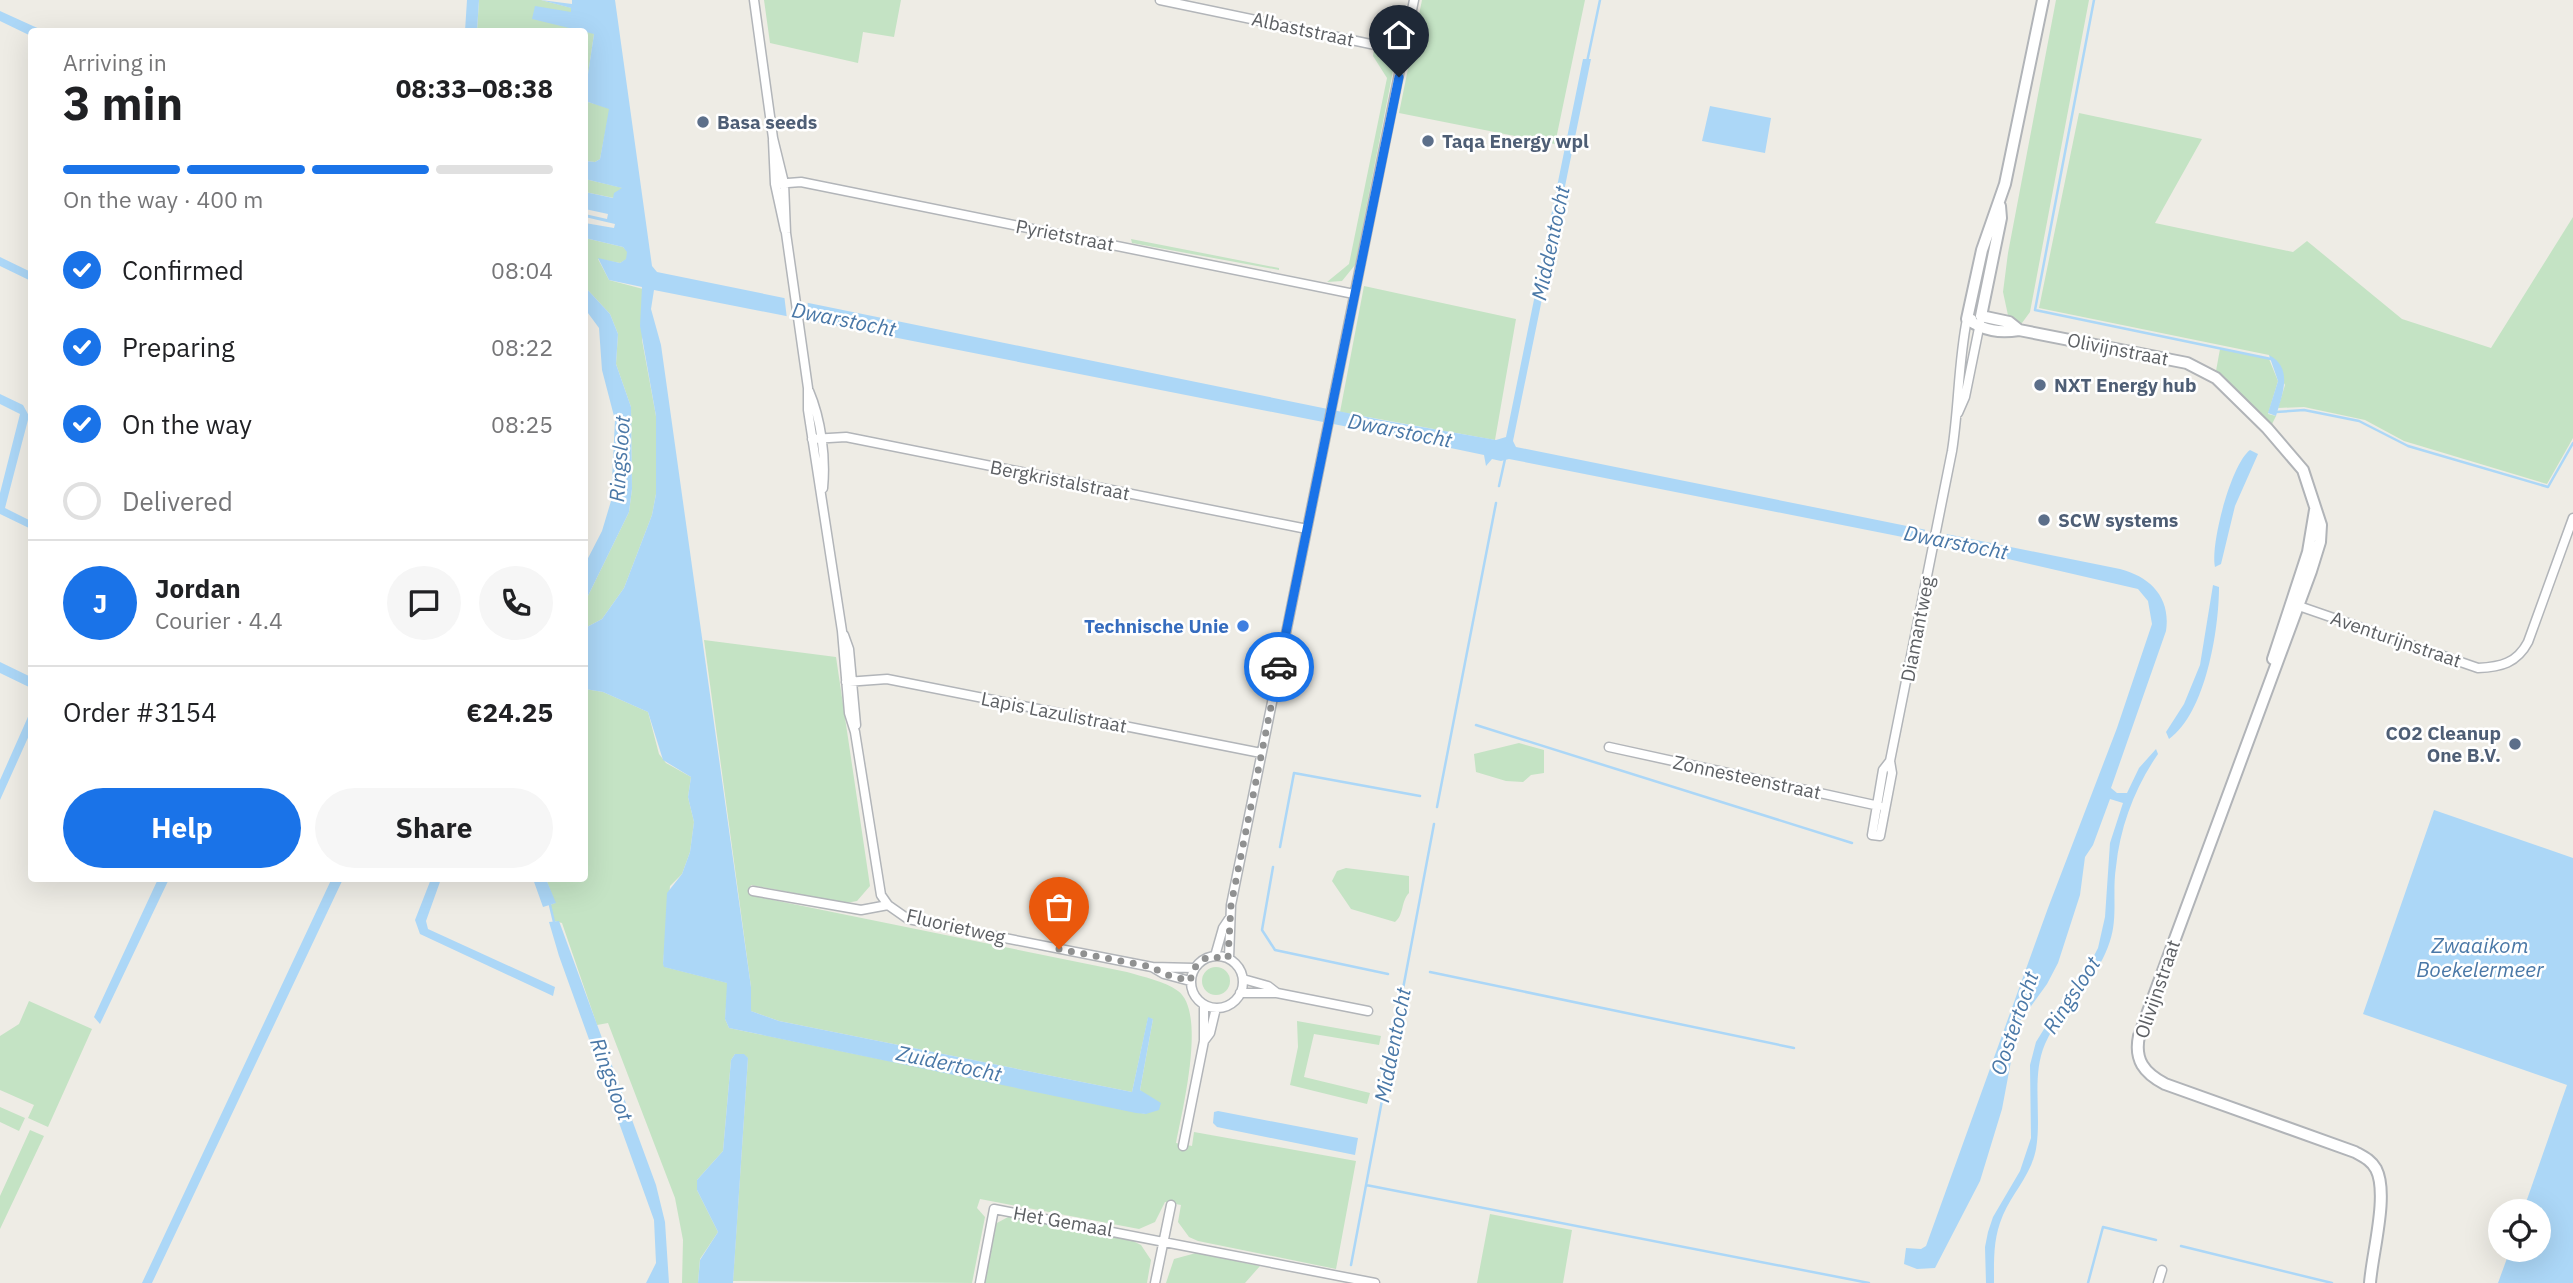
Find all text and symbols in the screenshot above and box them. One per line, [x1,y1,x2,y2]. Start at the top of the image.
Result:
pin [1369,5,1429,77]
street label: Albaststraat [1250,6,1356,52]
icon: home [1380,16,1418,54]
text: Arriving in [63,47,167,77]
text: 08:33–08:38 [396,71,553,105]
text: 3 min [63,73,183,133]
place label: Basa seeds [717,110,817,134]
marker: Basa seeds [695,114,711,130]
place label: Taqa Energy wpl [1442,129,1589,153]
marker: Taqa Energy wpl [1420,133,1436,149]
water label: Middentocht [1524,182,1576,303]
text: On the way · 400 m [63,184,263,214]
street label: Pyrietstraat [1014,214,1116,256]
icon: check [63,251,101,289]
text: Confirmed [122,253,244,287]
text: 08:04 [491,255,553,285]
water label: Dwarstocht [790,295,900,343]
street label: Olivijnstraat [2065,327,2171,371]
icon: check [63,328,101,366]
text: Preparing [122,330,235,364]
text: 08:22 [491,332,553,362]
place label: NXT Energy hub [2054,373,2196,397]
marker: NXT Energy hub [2032,377,2048,393]
icon: check [63,405,101,443]
water label: Dwarstocht [1346,406,1456,454]
text: On the way [122,407,252,441]
text: 08:25 [491,409,553,439]
water label: Ringsloot [602,414,636,503]
street label: Bergkristalstraat [988,455,1132,505]
text: Delivered [122,484,233,518]
place label: SCW systems [2058,508,2178,532]
marker: SCW systems [2036,512,2052,528]
water label: Dwarstocht [1902,518,2012,566]
button: chat [387,566,461,640]
button: phone [479,566,553,640]
text: Jordan [155,571,241,605]
street label: Diamantweg [1895,574,1939,684]
text: J [93,586,107,620]
text: Courier · 4.4 [155,605,283,635]
street label: Aventurijnstraat [2328,605,2464,673]
place label: Technische Unie [1084,614,1229,638]
marker: Technische Unie [1235,618,1251,634]
courier [1244,632,1314,702]
icon: car [1260,648,1298,686]
street label: Lapis Lazulistraat [979,686,1129,738]
text: Order #3154 [63,695,217,729]
text: €24.25 [466,695,553,729]
place label: CO2 Cleanup One B.V. [2386,721,2501,767]
marker: CO2 Cleanup One B.V. [2507,736,2523,752]
street label: Zonnesteenstraat [1671,750,1823,804]
button: Help [63,788,301,868]
button: Share [315,788,553,868]
pin [1029,877,1089,949]
icon: bag [1040,888,1078,926]
street label: Fluorietweg [904,903,1008,949]
water label: Zwaaikom Boekelermeer [2416,931,2545,983]
street label: Olivijnstraat [2129,937,2185,1041]
water label: Ringsloot [2036,950,2107,1039]
water label: Oostertocht [1983,966,2045,1078]
water label: Middentocht [1367,984,1417,1105]
water label: Ringsloot [584,1034,640,1126]
water label: Zuidertocht [893,1038,1005,1088]
map controls [2488,1199,2551,1262]
button: locate [2488,1199,2551,1262]
street label: Het Gemaal [1011,1200,1115,1242]

